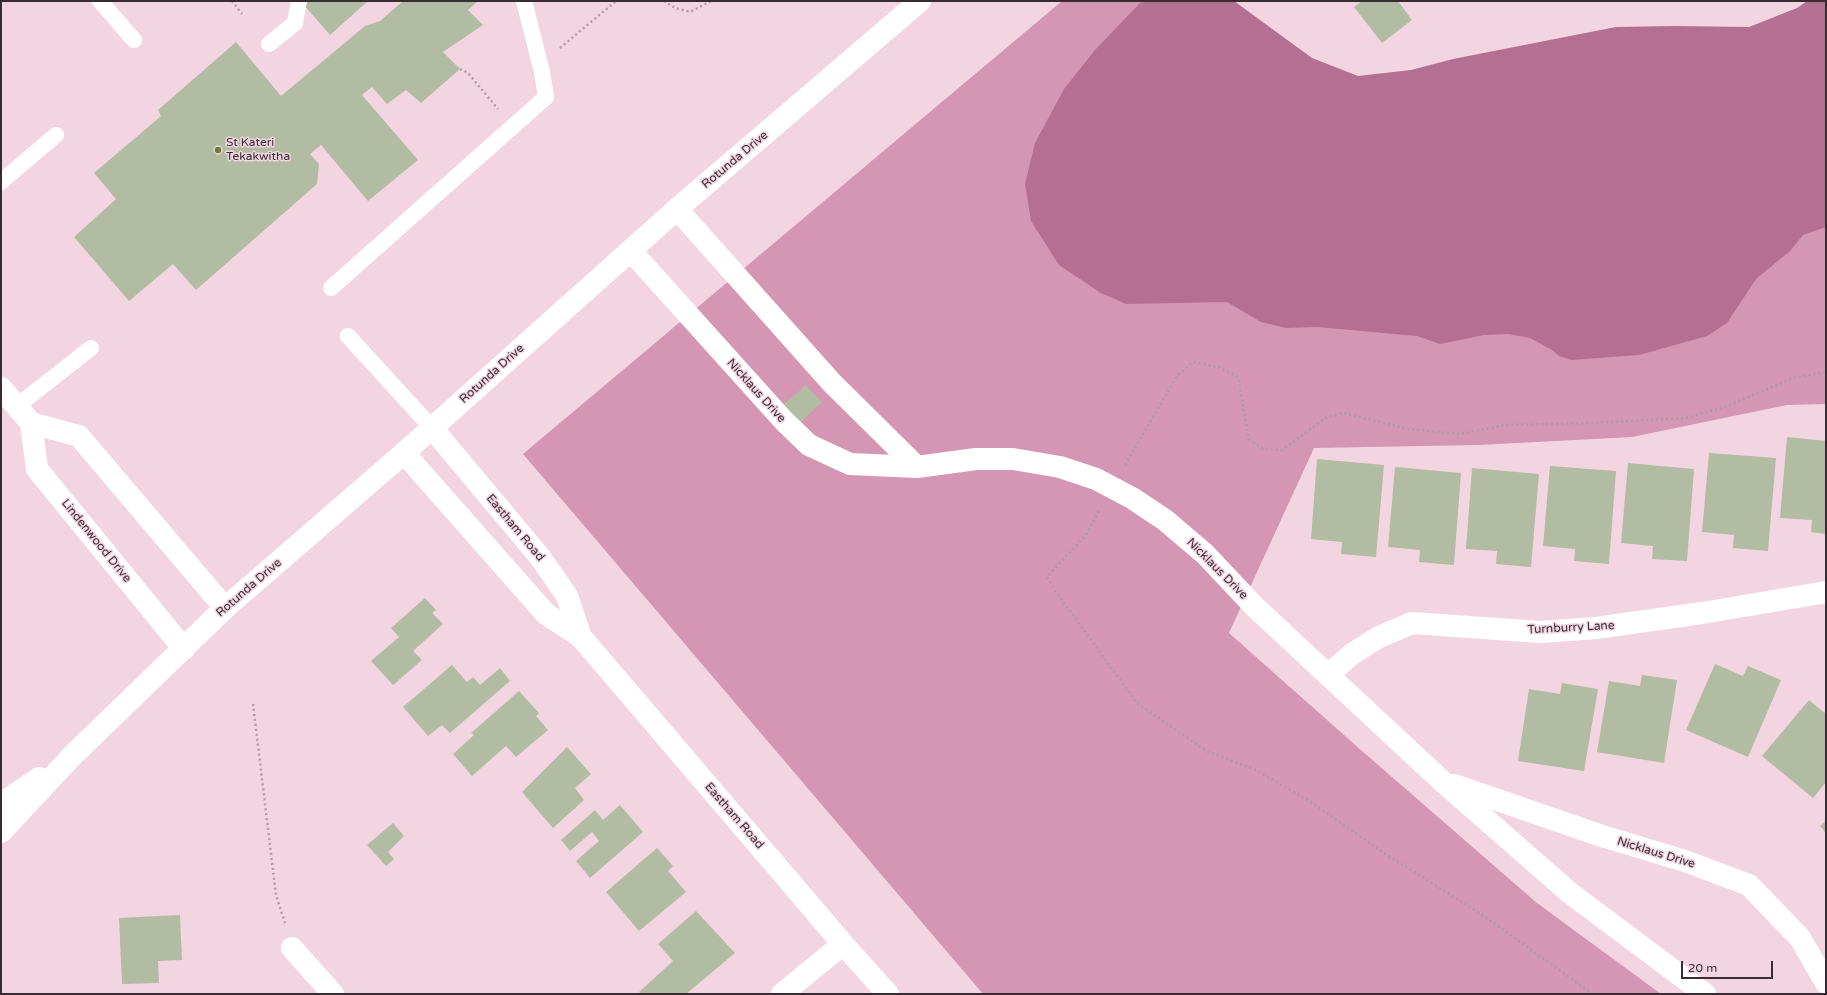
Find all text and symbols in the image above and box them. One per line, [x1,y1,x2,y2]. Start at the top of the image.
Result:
street label: Rotunda Drive [699,128,771,192]
place label: St Kateri Tekakwitha [226,136,290,164]
marker: St Kateri Tekakwitha [213,145,223,155]
street label: Rotunda Drive [457,341,527,407]
street label: Nicklaus Drive [724,356,788,426]
street label: Eastham Road [483,492,547,564]
street label: Lindenwood Drive [58,496,134,586]
street label: Nicklaus Drive [1183,535,1251,603]
street label: Rotunda Drive [213,556,285,620]
street label: Turnburry Lane [1527,619,1615,637]
street label: Eastham Road [701,780,767,852]
street label: Nicklaus Drive [1615,834,1697,872]
scale bar [1683,953,1775,979]
text: 20 m [1688,961,1717,975]

